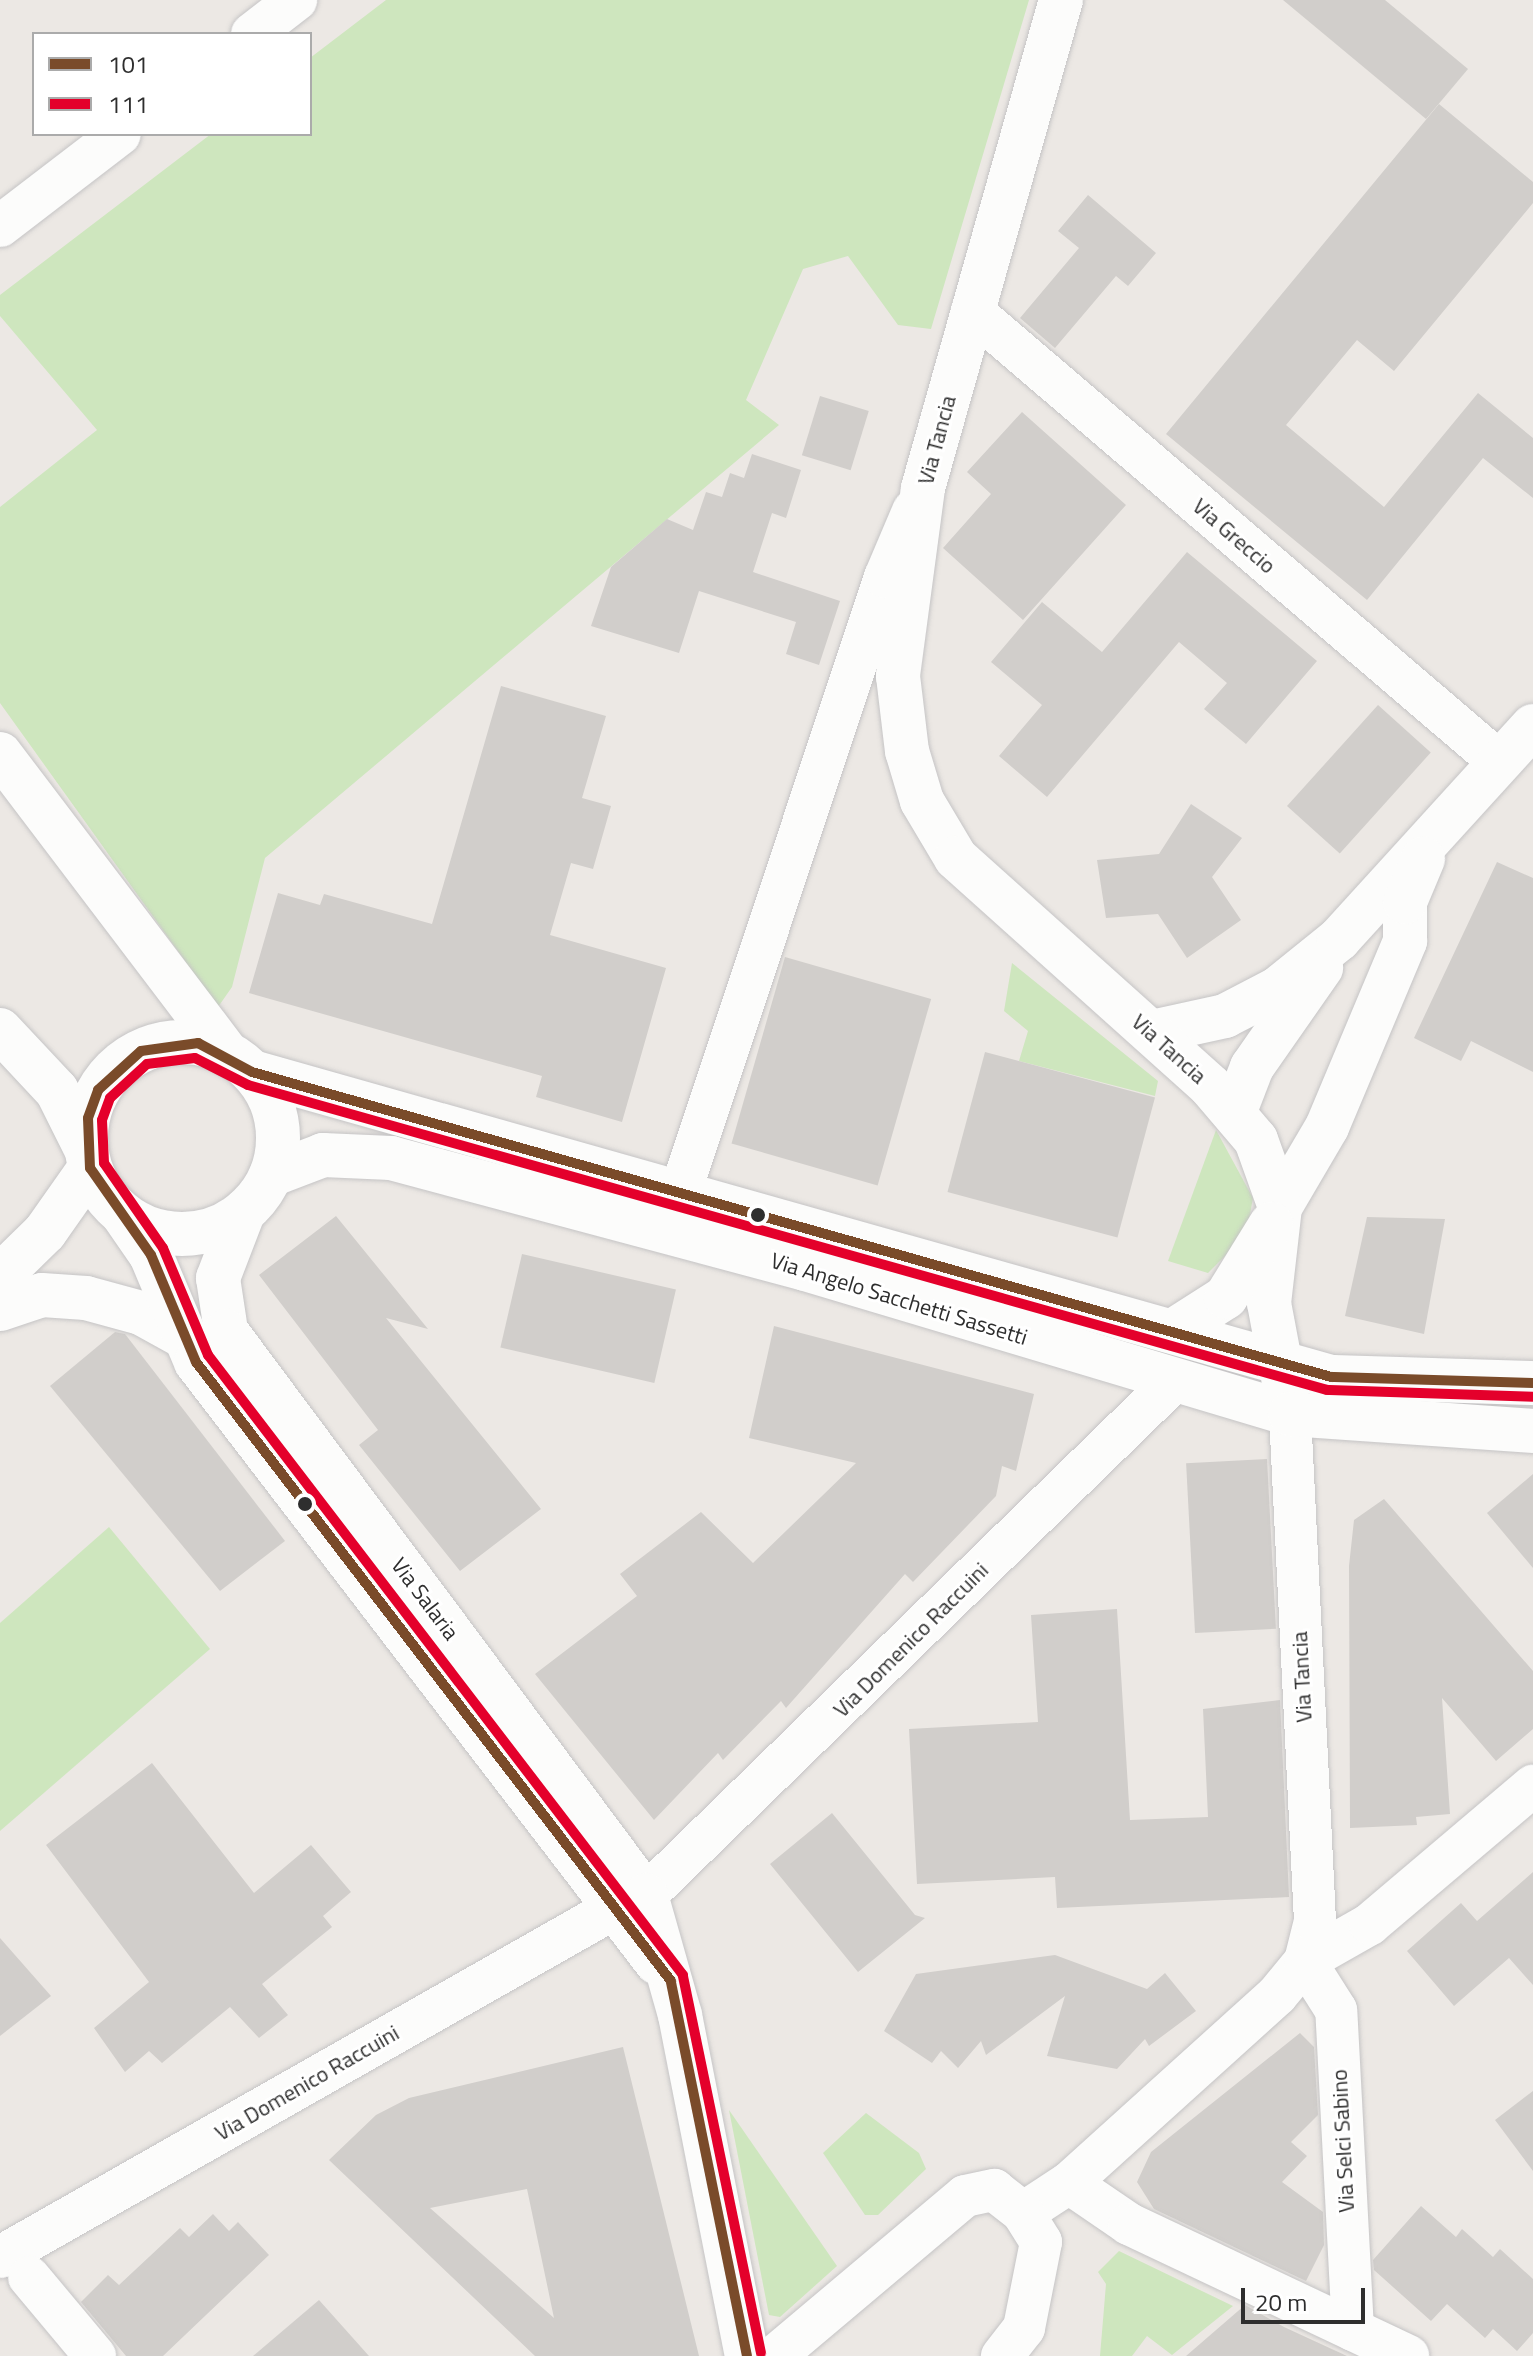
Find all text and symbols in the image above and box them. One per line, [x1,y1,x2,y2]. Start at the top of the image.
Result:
legend [32,32,312,136]
text: 101 [108,46,148,82]
text: 111 [108,86,148,122]
street label: Via Tancia [912,392,962,488]
street label: Via Greccio [1187,493,1281,579]
street label: Via Tancia [1126,1009,1212,1089]
unlabelled marker [750,1207,766,1223]
street label: Via Angelo Sacchetti Sassetti [767,1247,1031,1351]
unlabelled marker [297,1496,313,1512]
street label: Via Salaria [386,1553,464,1645]
street label: Via Domenico Raccuini [828,1557,994,1723]
street label: Via Tancia [1286,1631,1318,1723]
street label: Via Domenico Raccuini [210,2020,404,2146]
street label: Via Selci Sabino [1326,2069,1360,2213]
scale bar [1245,2272,1369,2322]
text: 20 m [1255,2284,1307,2320]

